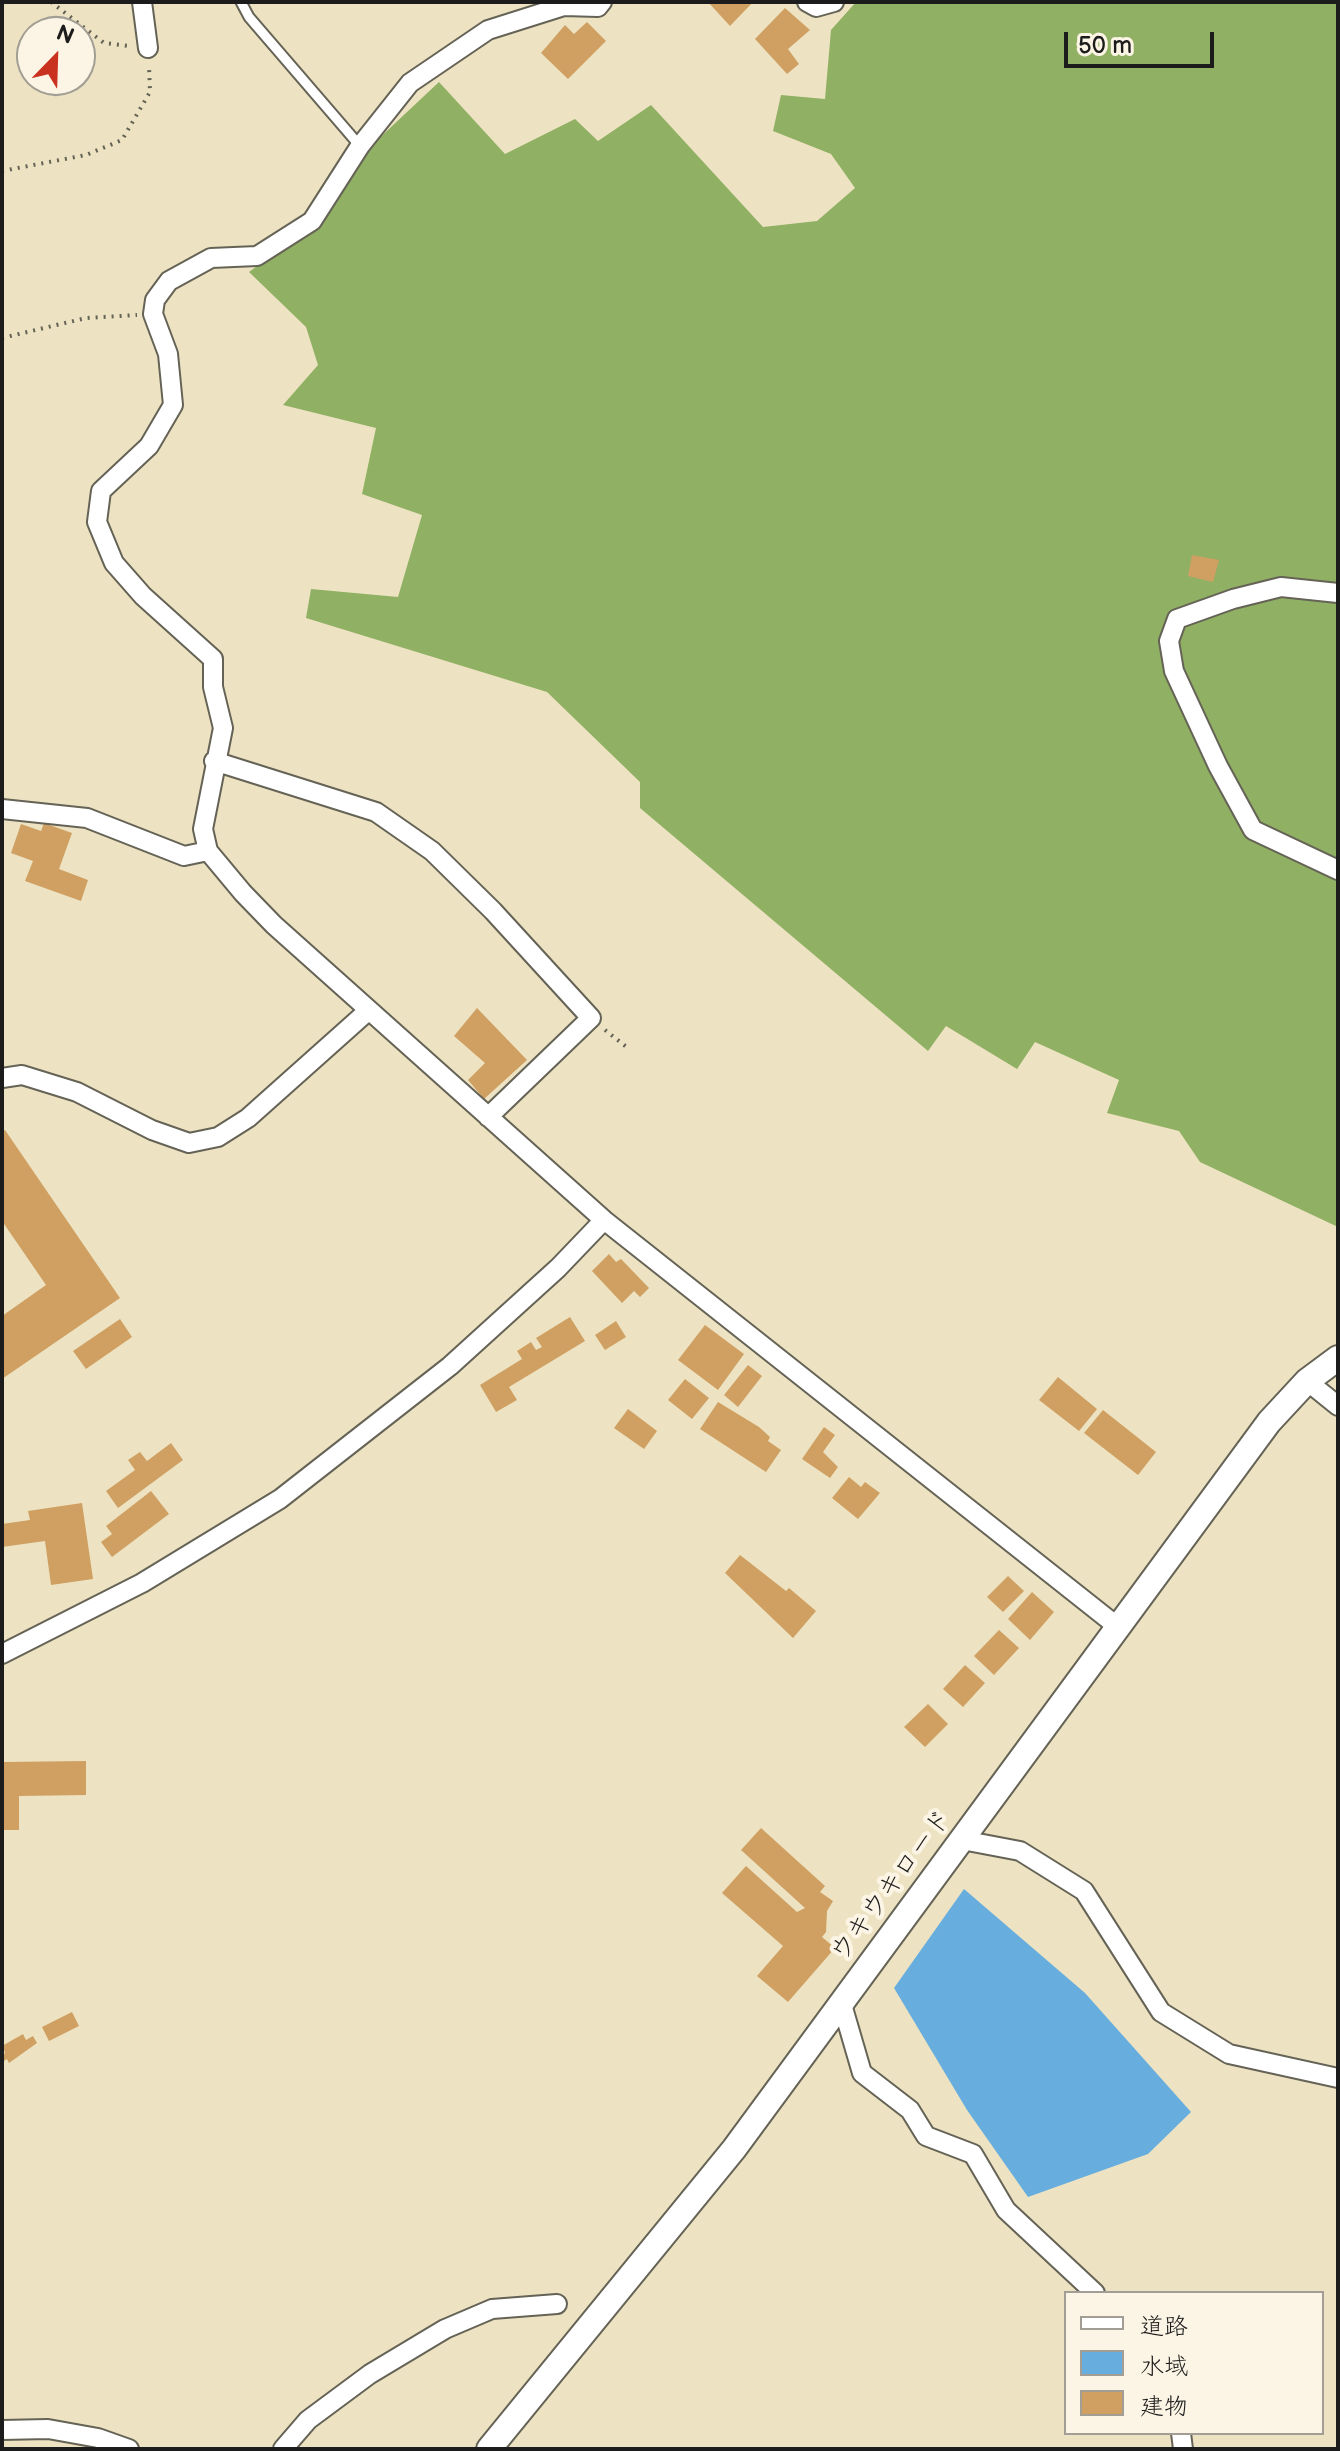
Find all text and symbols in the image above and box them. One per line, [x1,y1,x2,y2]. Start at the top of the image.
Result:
north arrow [16,16,96,96]
scale bar [1068,16,1218,66]
text: N [52,20,78,51]
text: 50 m [1078,31,1132,60]
street label: ウキウキロード [825,1804,959,1968]
legend [1064,2291,1324,2435]
text: 道路 [1140,2312,1188,2341]
text: 水域 [1140,2352,1188,2381]
text: 建物 [1140,2392,1188,2421]

